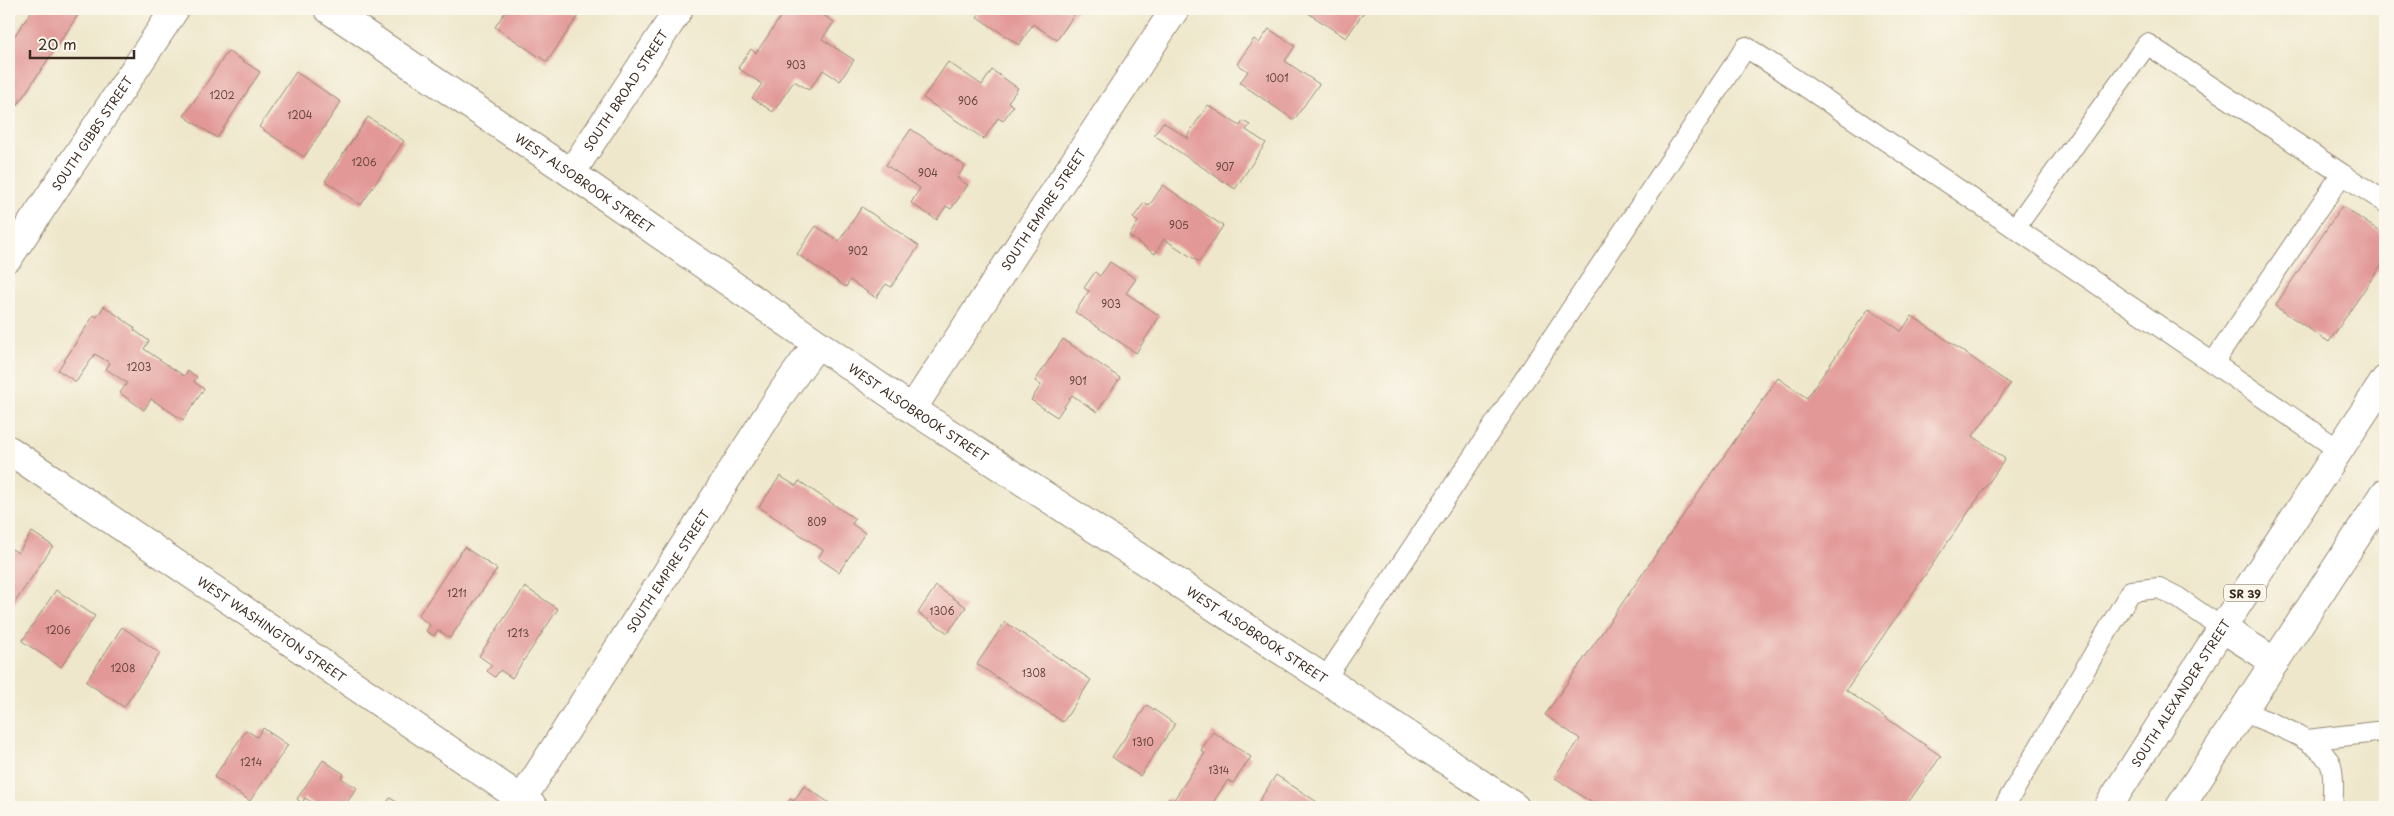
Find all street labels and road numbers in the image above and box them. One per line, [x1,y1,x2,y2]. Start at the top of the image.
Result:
street label: SOUTH BROAD STREET [579,26,672,154]
street label: SOUTH GIBBS STREET [47,72,137,194]
street label: WEST ALSOBROOK STREET [512,129,658,237]
street label: SOUTH EMPIRE STREET [997,144,1090,274]
street label: WEST ALSOBROOK STREET [845,359,993,466]
street label: SOUTH EMPIRE STREET [622,506,714,636]
street label: WEST WASHINGTON STREET [194,572,351,687]
street label: WEST ALSOBROOK STREET [1183,582,1332,688]
road number: SR 39 [2224,584,2266,602]
street label: SOUTH ALEXANDER STREET [2127,615,2235,770]

